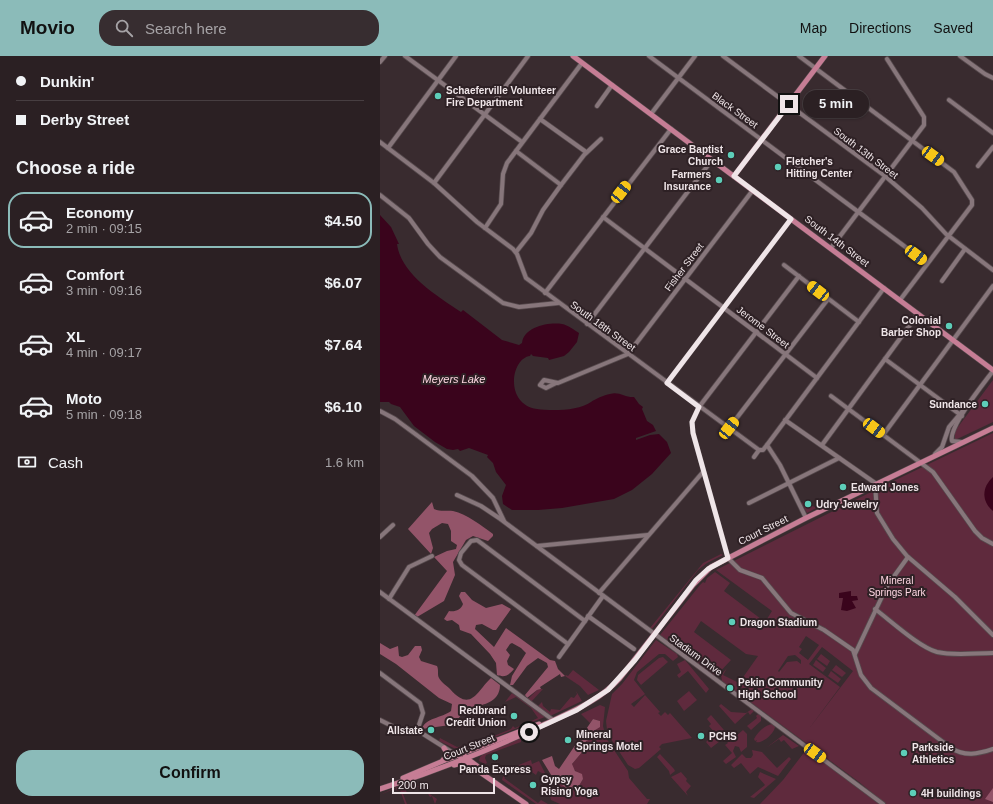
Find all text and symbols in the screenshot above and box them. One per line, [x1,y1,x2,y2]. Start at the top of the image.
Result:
search box [99,10,379,46]
text: Movio [20,17,75,38]
icon: search [113,17,135,39]
text: Search here [145,20,227,37]
text: Map [800,20,827,36]
text: Directions [849,20,911,36]
text: Saved [933,20,973,36]
text: Dunkin' [40,73,94,90]
place label: Schaeferville Volunteer Fire Department [446,85,556,108]
street label: Black Street [710,90,760,130]
callout: 5 min [803,90,869,118]
marker: Schaeferville Volunteer Fire Department [433,91,443,101]
route end [780,95,798,113]
text: 5 min [819,96,853,111]
text: Derby Street [40,111,129,128]
street label: South 13th Street [832,125,901,181]
place label: Grace Baptist Church [658,144,724,167]
car [920,144,946,168]
marker: Grace Baptist Church [726,150,736,160]
place label: Fletcher's Hitting Center [786,156,852,179]
text: Choose a ride [16,158,135,178]
marker: Fletcher's Hitting Center [773,162,783,172]
place label: Farmers Insurance [664,169,711,192]
marker: Farmers Insurance [714,175,724,185]
car [609,179,633,205]
icon: car [18,202,54,238]
text: Economy [66,204,134,221]
text: $4.50 [324,212,362,229]
street label: South 14th Street [803,213,872,269]
text: 2 min · 09:15 [66,221,142,236]
street label: Fisher Street [662,241,706,293]
car [903,243,929,267]
icon: car [18,264,54,300]
text: Comfort [66,266,124,283]
text: $6.07 [324,274,362,291]
car [805,279,831,303]
text: 3 min · 09:16 [66,283,142,298]
street label: South 18th Street [568,299,638,353]
street label: Jerome Street [735,304,792,350]
place label: Colonial Barber Shop [881,315,941,338]
marker: Colonial Barber Shop [944,321,954,331]
icon: car [18,326,54,362]
text: XL [66,328,85,345]
text: $7.64 [324,336,362,353]
text: 4 min · 09:17 [66,345,142,360]
water label: Meyers Lake [423,373,485,385]
icon: car [18,388,54,424]
text: Moto [66,390,102,407]
text: $6.10 [324,398,362,415]
place label: Sundance [929,399,977,410]
marker: Sundance [980,399,990,409]
text: 5 min · 09:18 [66,407,142,422]
car [717,415,741,441]
car [861,416,887,440]
icon: cash [16,451,38,473]
text: Cash [48,454,83,471]
text: 1.6 km [325,455,364,470]
marker: Edward Jones [838,482,848,492]
place label: Edward Jones [851,482,919,493]
marker: Udry Jewelry [803,499,813,509]
place label: Udry Jewelry [816,499,879,510]
street label: Court Street [736,513,790,547]
park label: Mineral Springs Park [868,575,927,598]
marker: Dragon Stadium [727,617,737,627]
place label: Dragon Stadium [740,617,817,628]
street label: Stadium Drive [667,632,725,678]
place label: Pekin Community High School [738,677,823,700]
marker: Pekin Community High School [725,683,735,693]
place label: Redbrand Credit Union [446,705,506,728]
marker: Redbrand Credit Union [509,711,519,721]
route start [520,723,538,741]
place label: Allstate [387,725,423,736]
marker: Allstate [426,725,436,735]
place label: Mineral Springs Motel [576,729,642,752]
marker: PCHS [696,731,706,741]
place label: PCHS [709,731,737,742]
street label: Court Street [442,732,496,762]
marker: Mineral Springs Motel [563,735,573,745]
car [802,741,828,765]
place label: Parkside Athletics [912,742,955,765]
marker: Parkside Athletics [899,748,909,758]
button: Confirm [16,750,364,796]
marker: Panda Express [490,752,500,762]
place label: Panda Express [459,764,531,775]
place label: Gypsy Rising Yoga [541,774,598,797]
scale bar [392,776,495,795]
text: 200 m [398,779,429,791]
marker: Gypsy Rising Yoga [528,780,538,790]
marker: 4H buildings [908,788,918,798]
place label: 4H buildings [921,788,981,799]

